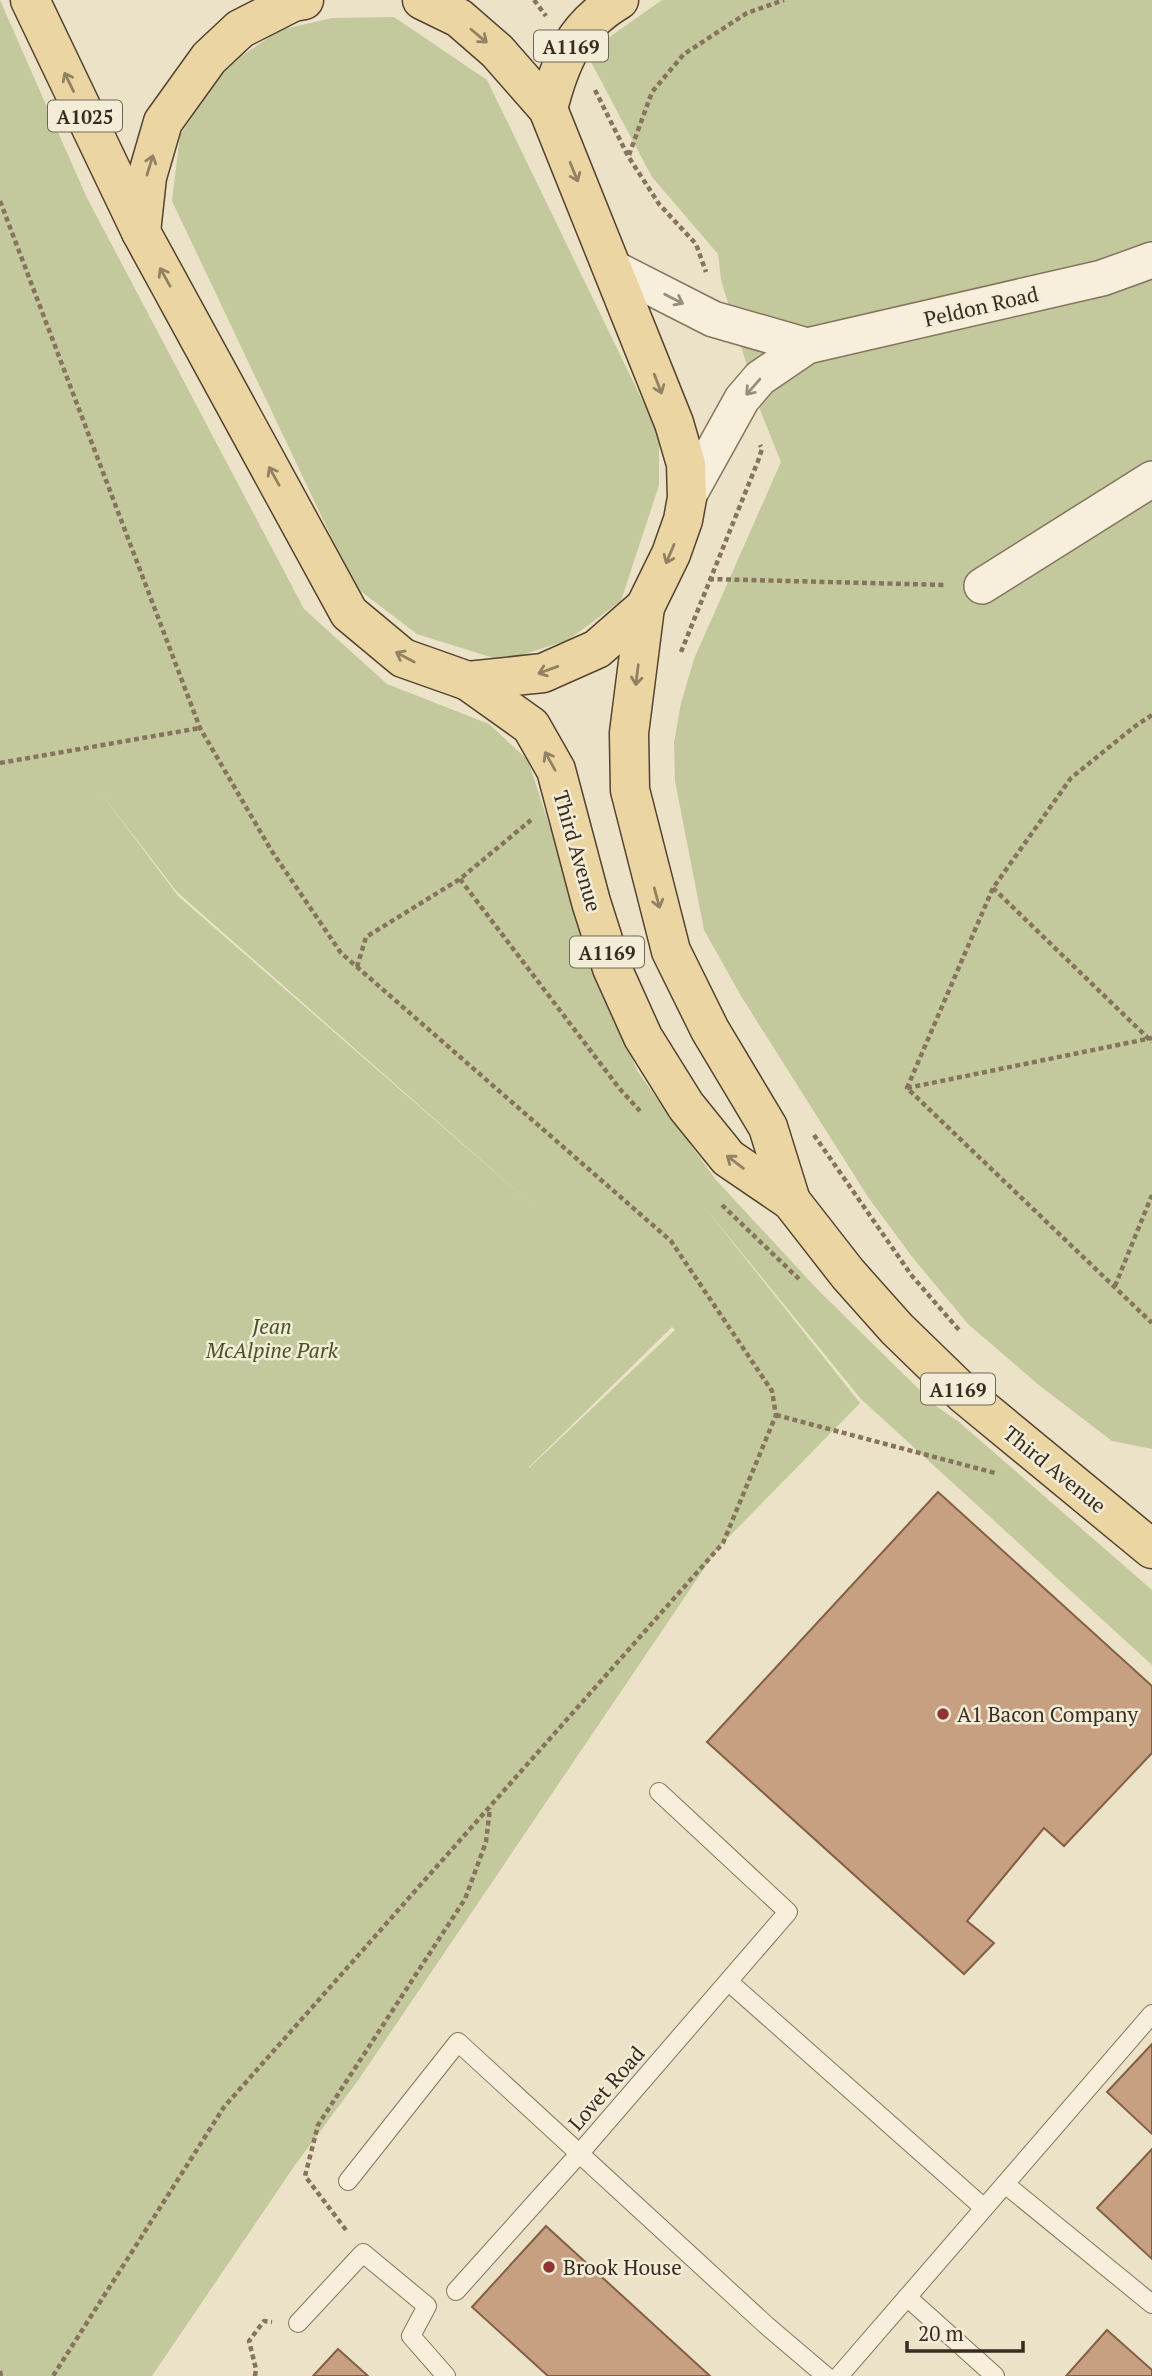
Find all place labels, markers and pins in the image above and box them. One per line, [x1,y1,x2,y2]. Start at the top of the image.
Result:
place label: A1 Bacon Company [957,1700,1138,1728]
marker: A1 Bacon Company [935,1706,951,1722]
place label: Brook House [563,2253,682,2281]
marker: Brook House [541,2259,557,2275]

